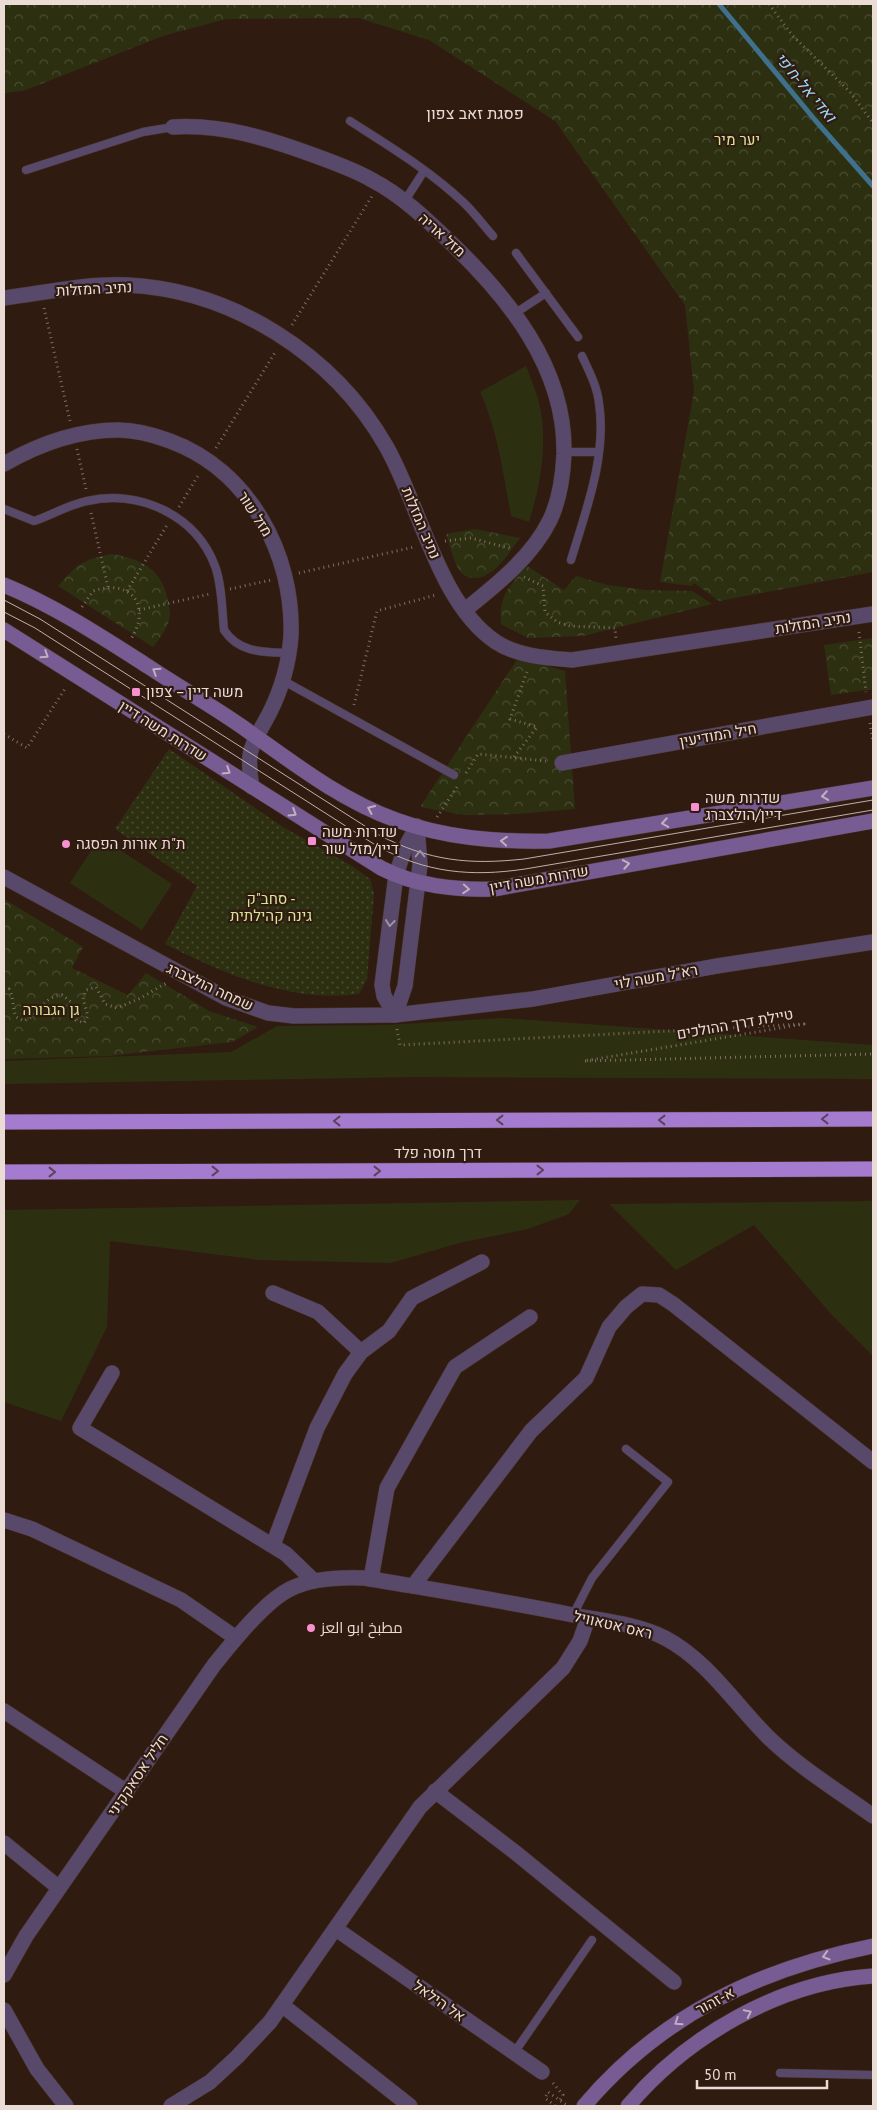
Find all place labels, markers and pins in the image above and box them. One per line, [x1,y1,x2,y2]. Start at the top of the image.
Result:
place label: משה דיין – צפון [146,682,243,701]
marker: משה דיין – צפון [130,686,142,698]
place label: שדרות משה דיין/הולצברג [705,788,782,824]
marker: שדרות משה דיין/הולצברג [689,801,701,813]
place label: שדרות משה דיין/מזל שור [322,822,399,858]
place label: ת"ת אורות הפסגה [76,834,185,853]
marker: שדרות משה דיין/מזל שור [306,835,318,847]
marker: ת"ת אורות הפסגה [60,838,72,850]
place label: مطبخ ابو العز [320,1618,403,1639]
marker: مطبخ ابو العز [305,1622,317,1634]

